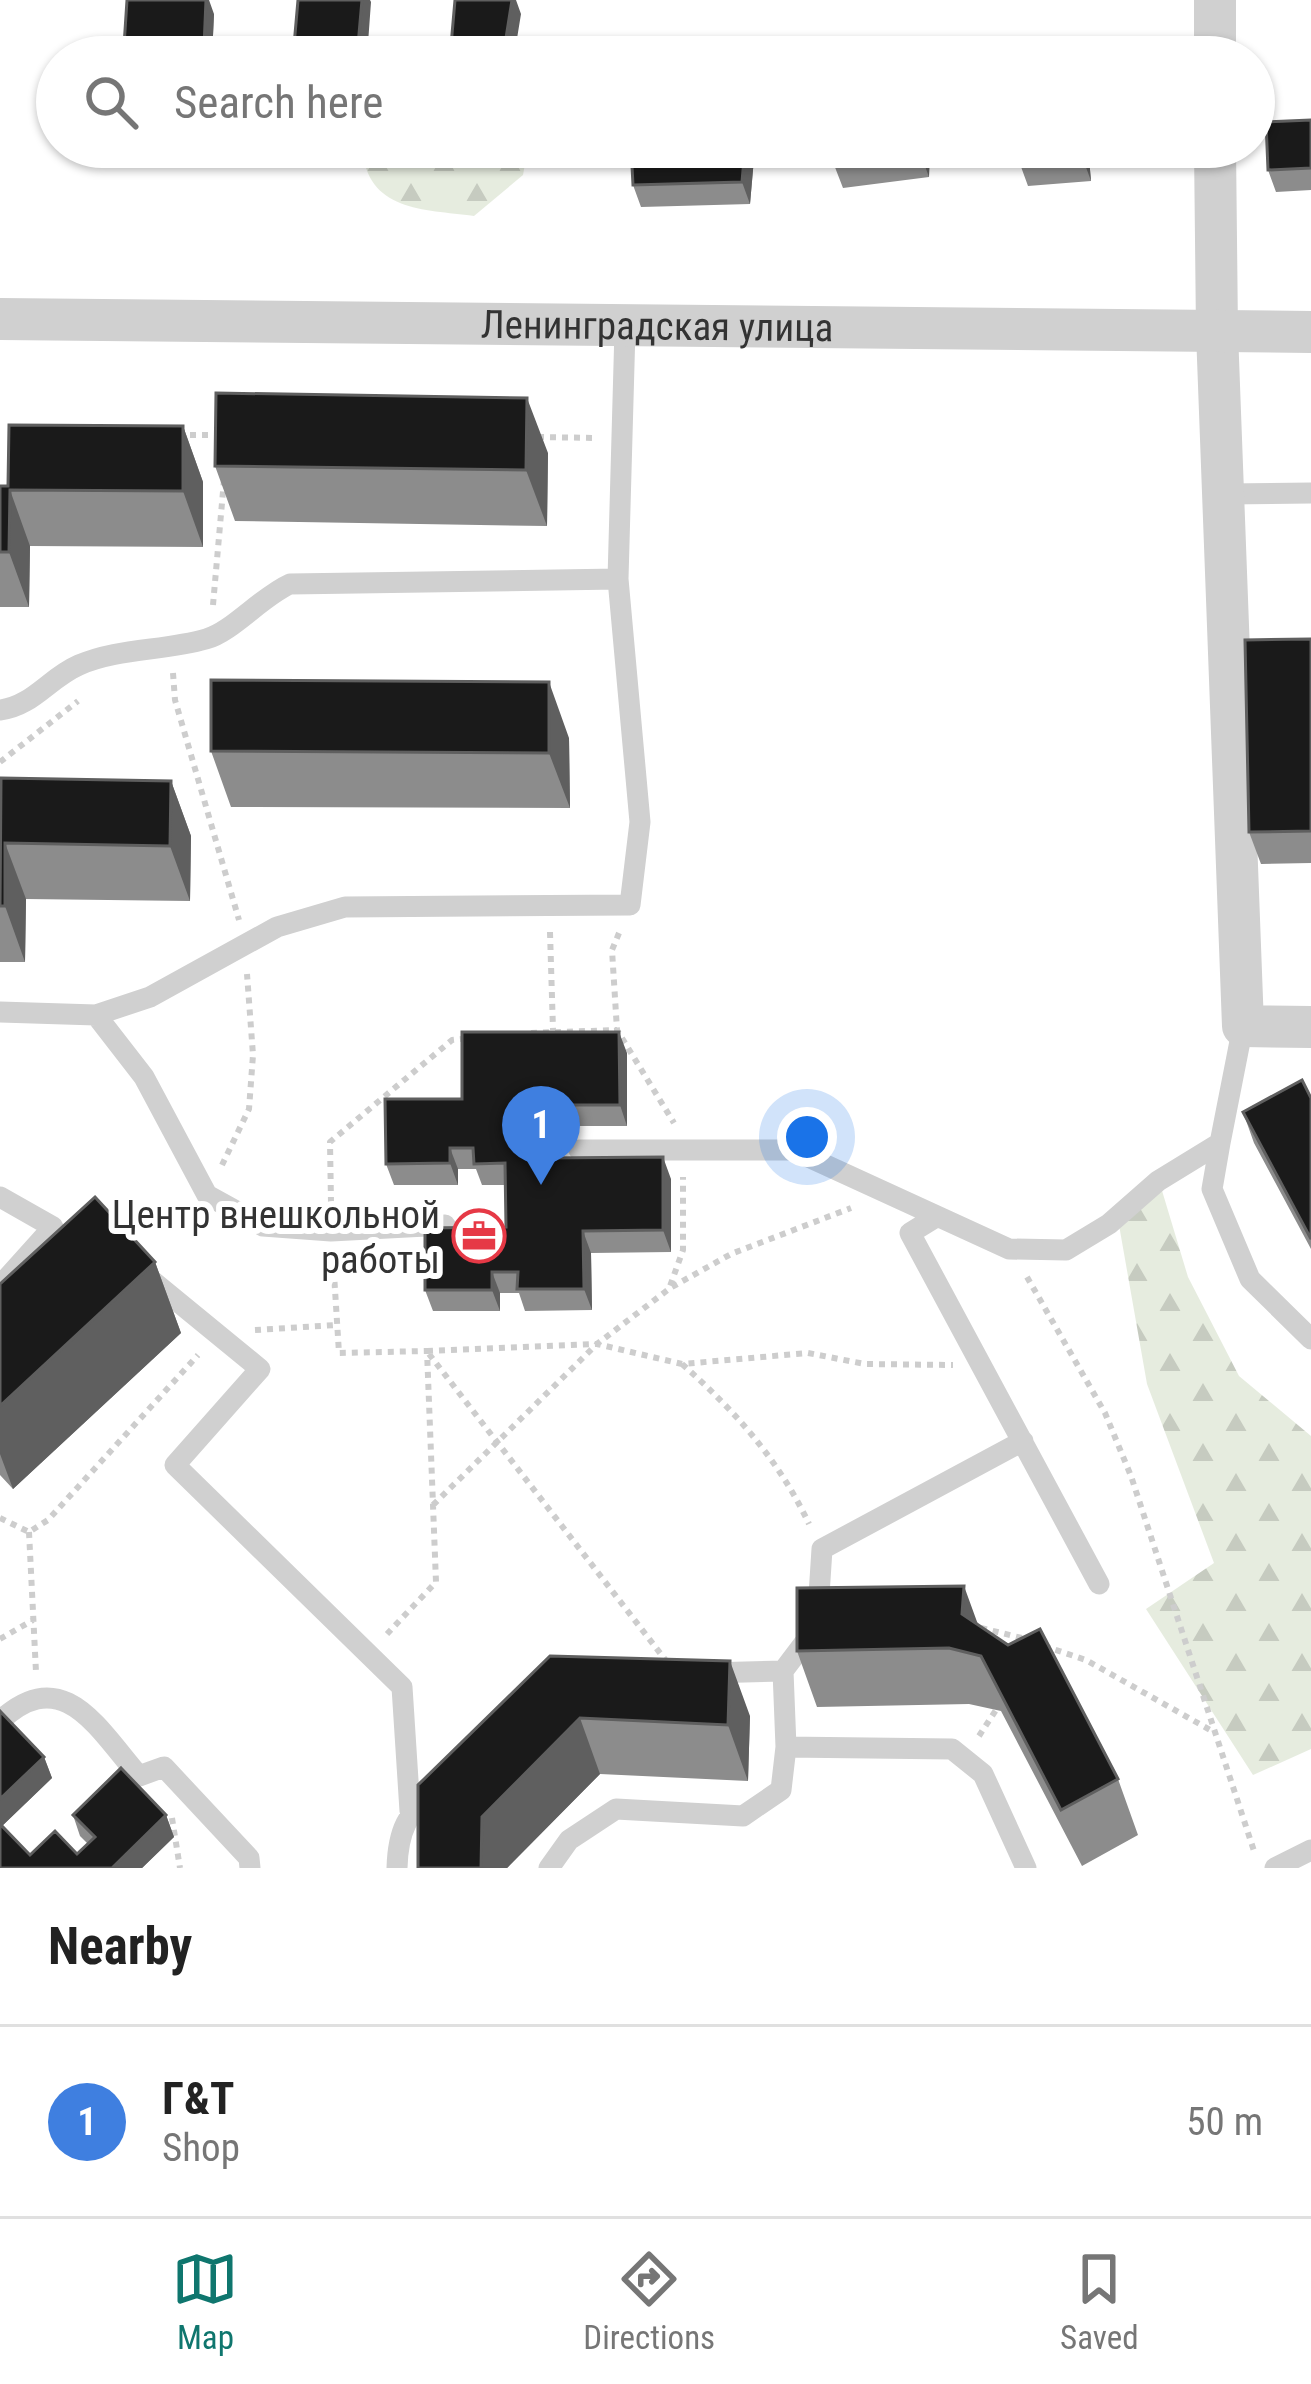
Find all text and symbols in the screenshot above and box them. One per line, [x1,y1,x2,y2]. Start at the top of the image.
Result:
search box [36,36,1275,168]
icon: search [78,69,144,135]
text: Search here [174,76,383,129]
street label: Ленинградская улица [480,302,834,351]
pin: 1 [502,1086,580,1185]
your location [777,1107,837,1167]
place label: Центр внешкольной работы [111,1192,440,1283]
office icon: Центр внешкольной работы [451,1208,507,1264]
text: Nearby [48,1917,192,1976]
text: Г&Т [162,2072,234,2125]
text: 1 [77,2099,97,2145]
text: 50 m [1186,2099,1263,2145]
text: Shop [162,2125,240,2171]
tab: Map [172,2246,238,2357]
tab: Directions [583,2246,715,2357]
tab: Saved [1060,2246,1139,2357]

